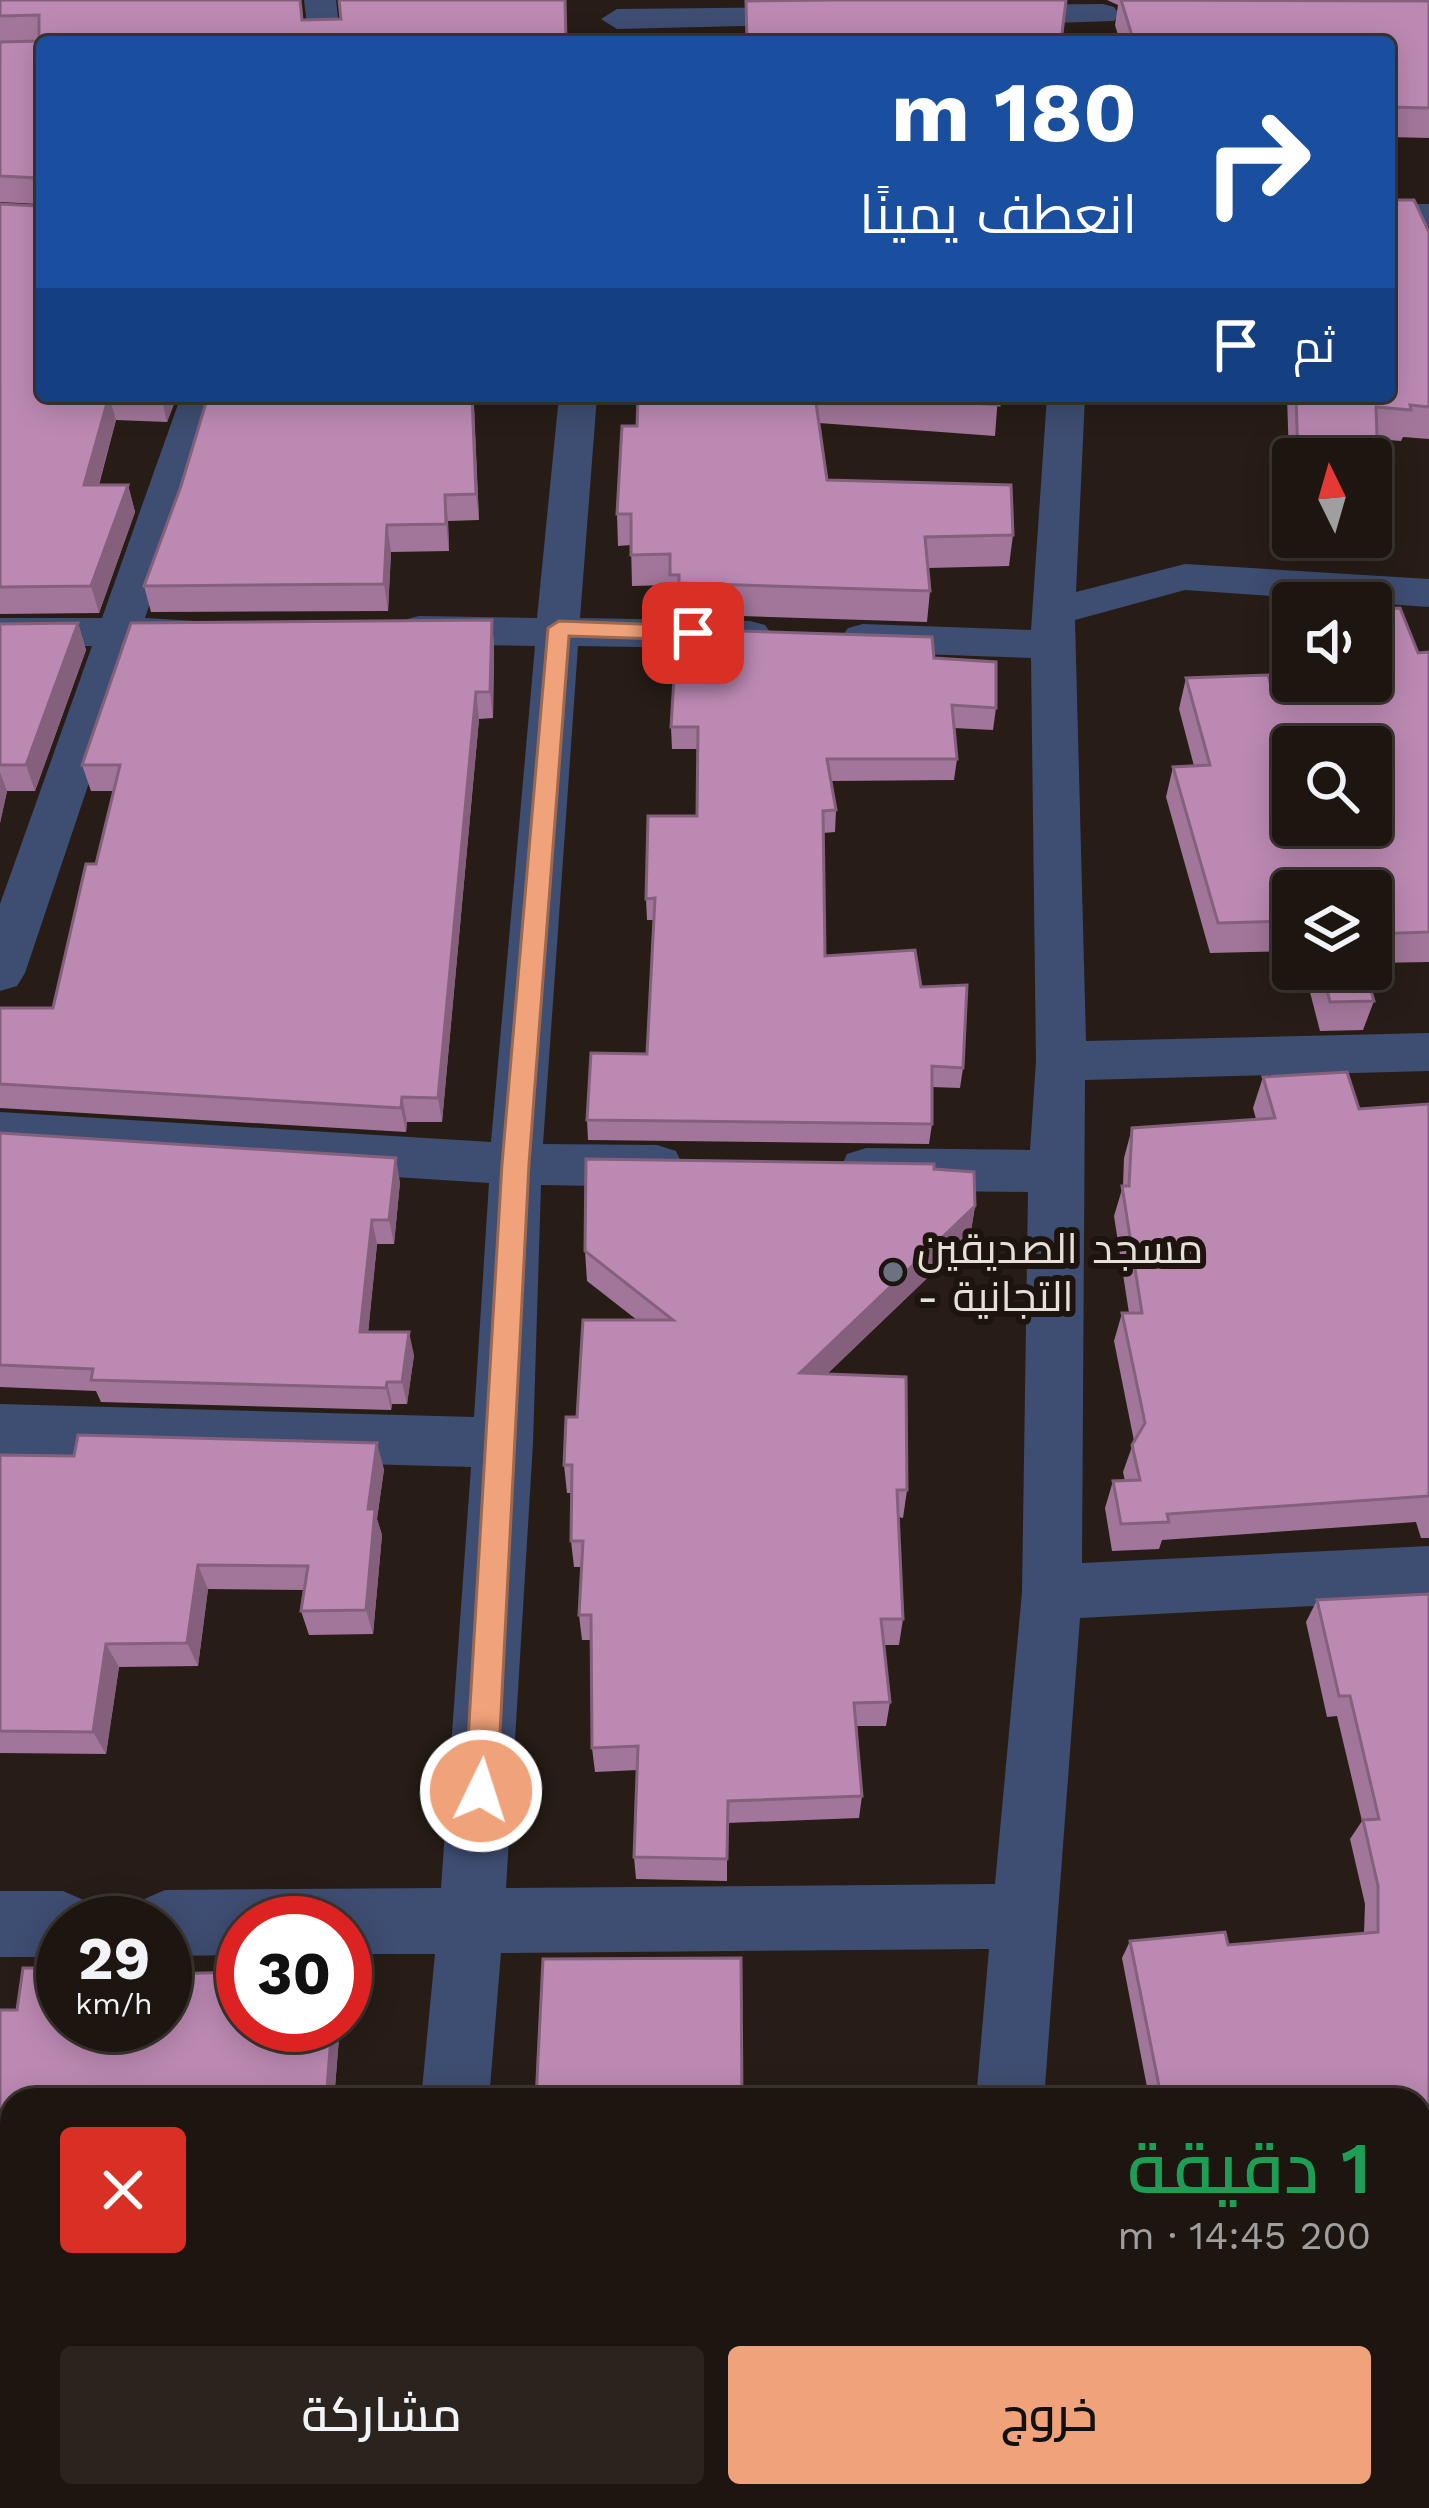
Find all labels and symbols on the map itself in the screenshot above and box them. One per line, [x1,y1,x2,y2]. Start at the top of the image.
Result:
north arrow [1272,438,1392,558]
pin [642,582,744,684]
place label: مسجد الصديقين - التجانية [917,1224,1203,1321]
marker: مسجد الصديقين - التجانية [880,1259,906,1285]
position arrow [418,1728,544,1854]
speed limit sign: 30 [216,1896,372,2052]

